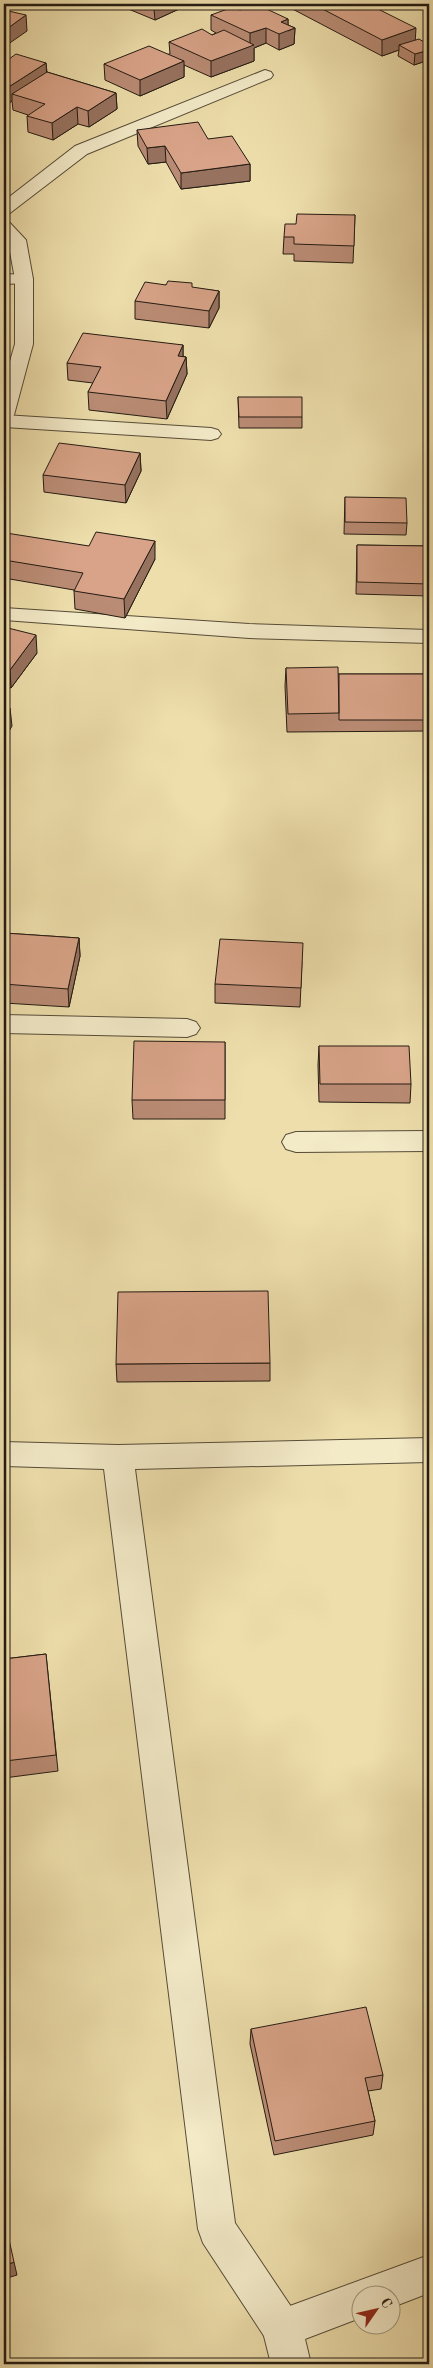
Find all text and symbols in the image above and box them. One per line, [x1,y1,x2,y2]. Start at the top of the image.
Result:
north arrow [350,2286,400,2336]
text: С [378,2296,394,2311]

